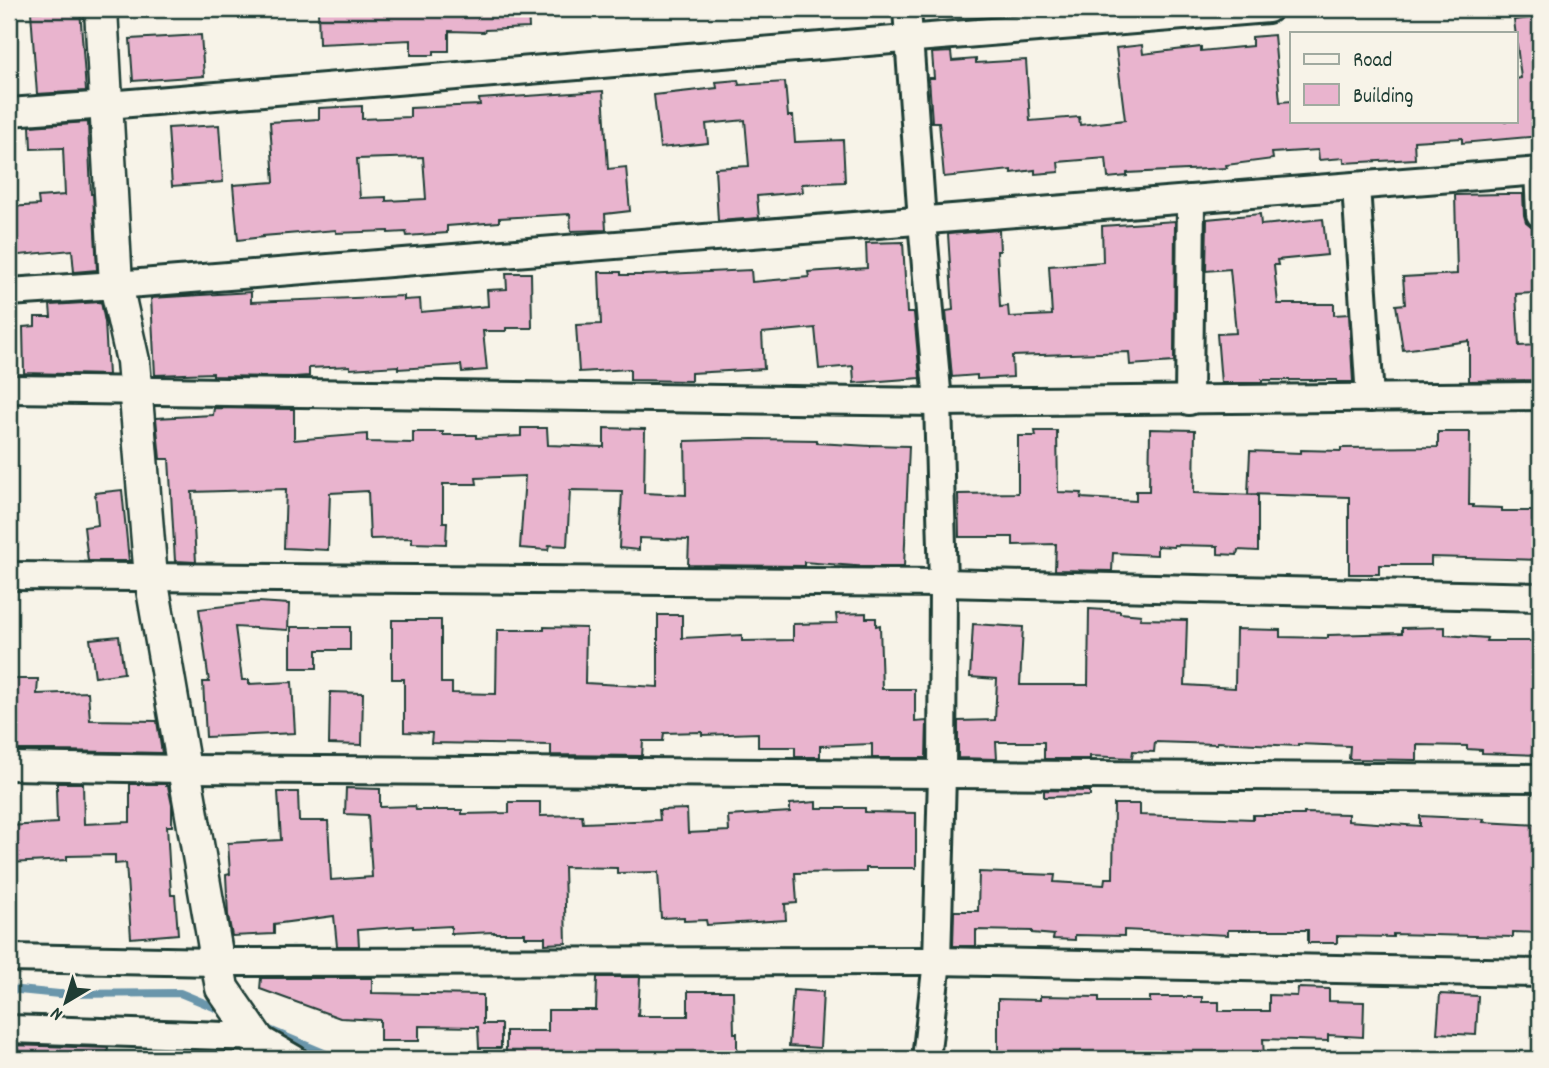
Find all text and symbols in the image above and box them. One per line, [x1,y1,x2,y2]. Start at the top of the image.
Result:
legend [1290,32,1518,122]
text: Road [1353,47,1392,77]
text: Building [1353,83,1413,113]
north arrow [32,967,102,1036]
text: N [46,999,70,1026]

